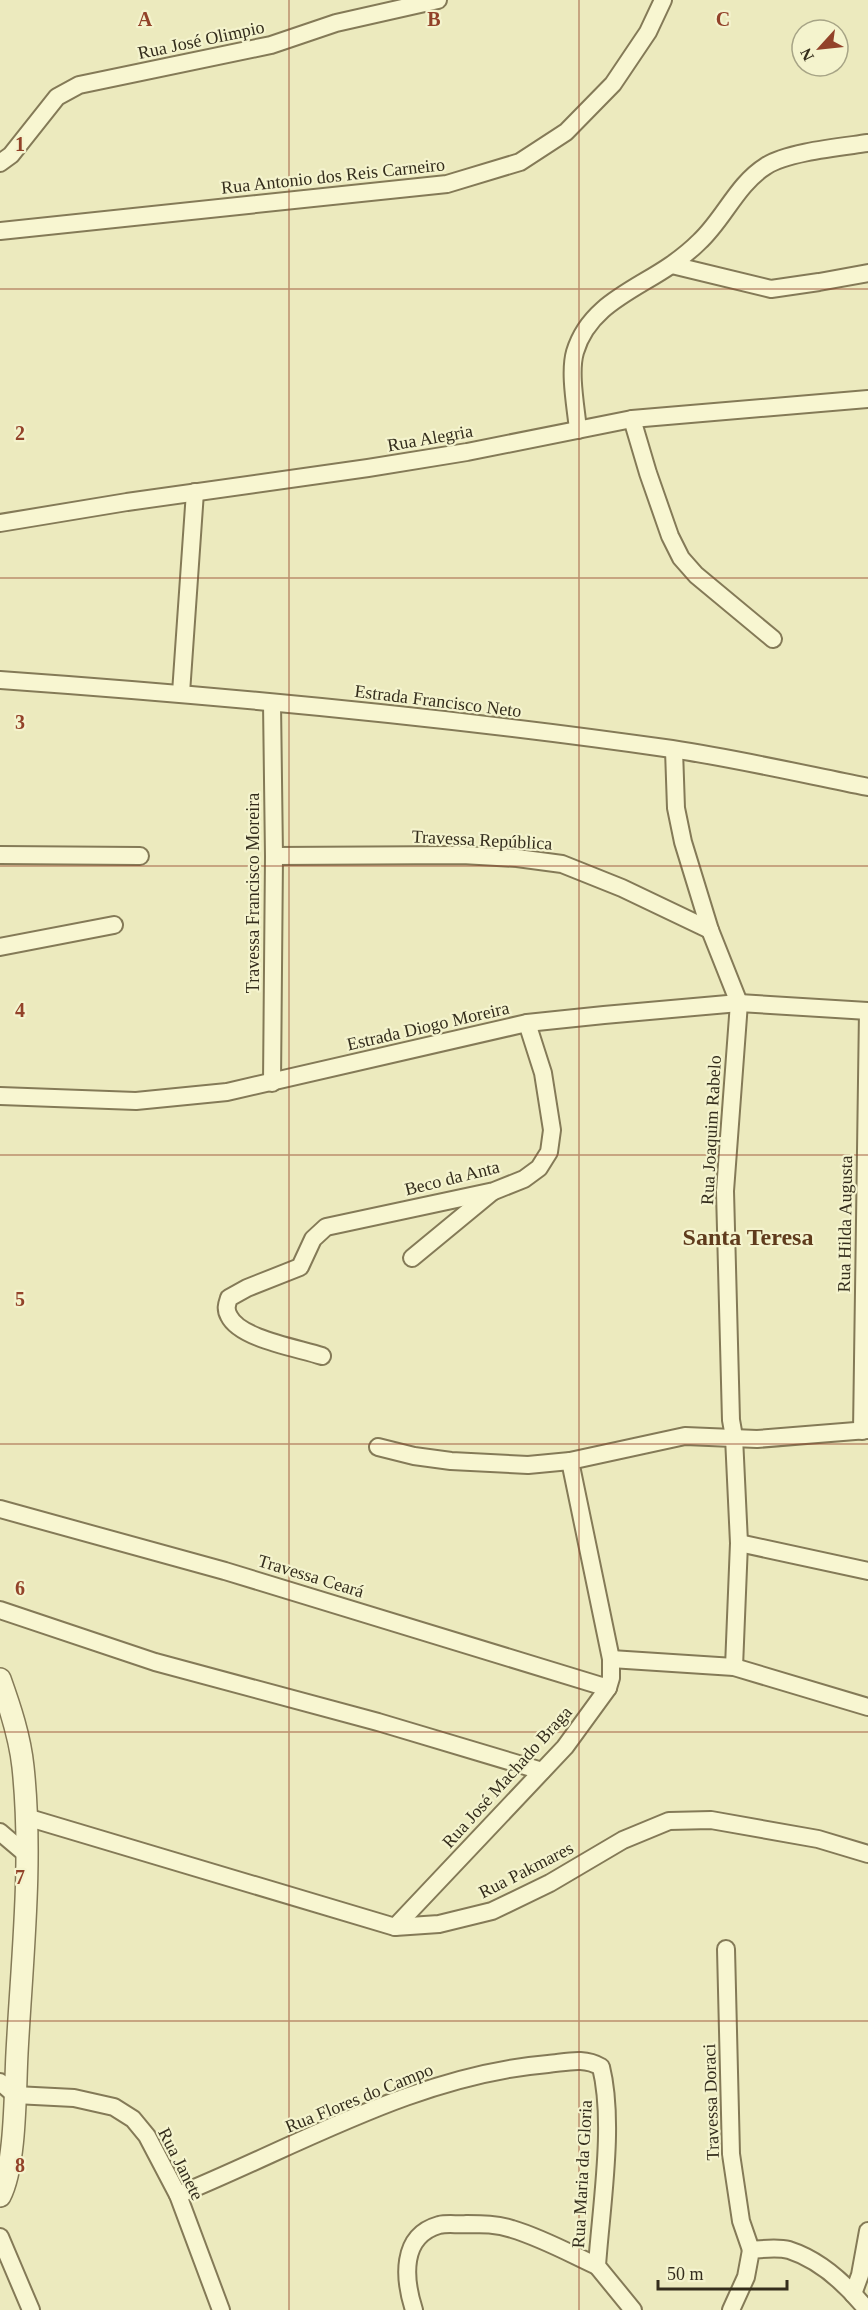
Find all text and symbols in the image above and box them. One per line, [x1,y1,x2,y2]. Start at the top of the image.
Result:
text: A [138,8,153,30]
text: B [427,8,441,30]
text: C [716,8,730,30]
street label: Rua José Olimpio [136,17,266,63]
north arrow [790,18,850,78]
text: N [797,45,817,64]
text: 1 [15,133,25,155]
street label: Rua Antonio dos Reis Carneiro [220,154,446,198]
street label: Rua Alegria [386,421,474,455]
text: 2 [15,422,25,444]
street label: Estrada Francisco Neto [353,681,523,721]
text: 3 [15,711,25,733]
street label: Travessa Francisco Moreira [243,793,263,993]
street label: Travessa República [411,826,553,854]
street label: Estrada Diogo Moreira [345,998,511,1054]
text: 4 [15,999,25,1021]
street label: Rua Joaquim Rabelo [697,1055,725,1205]
street label: Rua Hilda Augusta [834,1155,856,1293]
street label: Beco da Anta [403,1157,501,1199]
district label: Santa Teresa [683,1224,813,1250]
text: 5 [15,1288,25,1310]
street label: Travessa Ceará [256,1550,366,1602]
text: 6 [15,1577,25,1599]
street label: Rua José Machado Braga [438,1702,576,1852]
street label: Rua Pakmares [475,1838,577,1902]
text: 7 [15,1866,25,1888]
street label: Travessa Doraci [699,2043,723,2161]
street label: Rua Flores do Campo [282,2059,436,2137]
street label: Rua Maria da Gloria [568,2099,596,2249]
street label: Rua Janete [154,2125,208,2204]
text: 8 [15,2154,25,2176]
scale bar [658,2253,787,2291]
text: 50 m [667,2264,704,2284]

